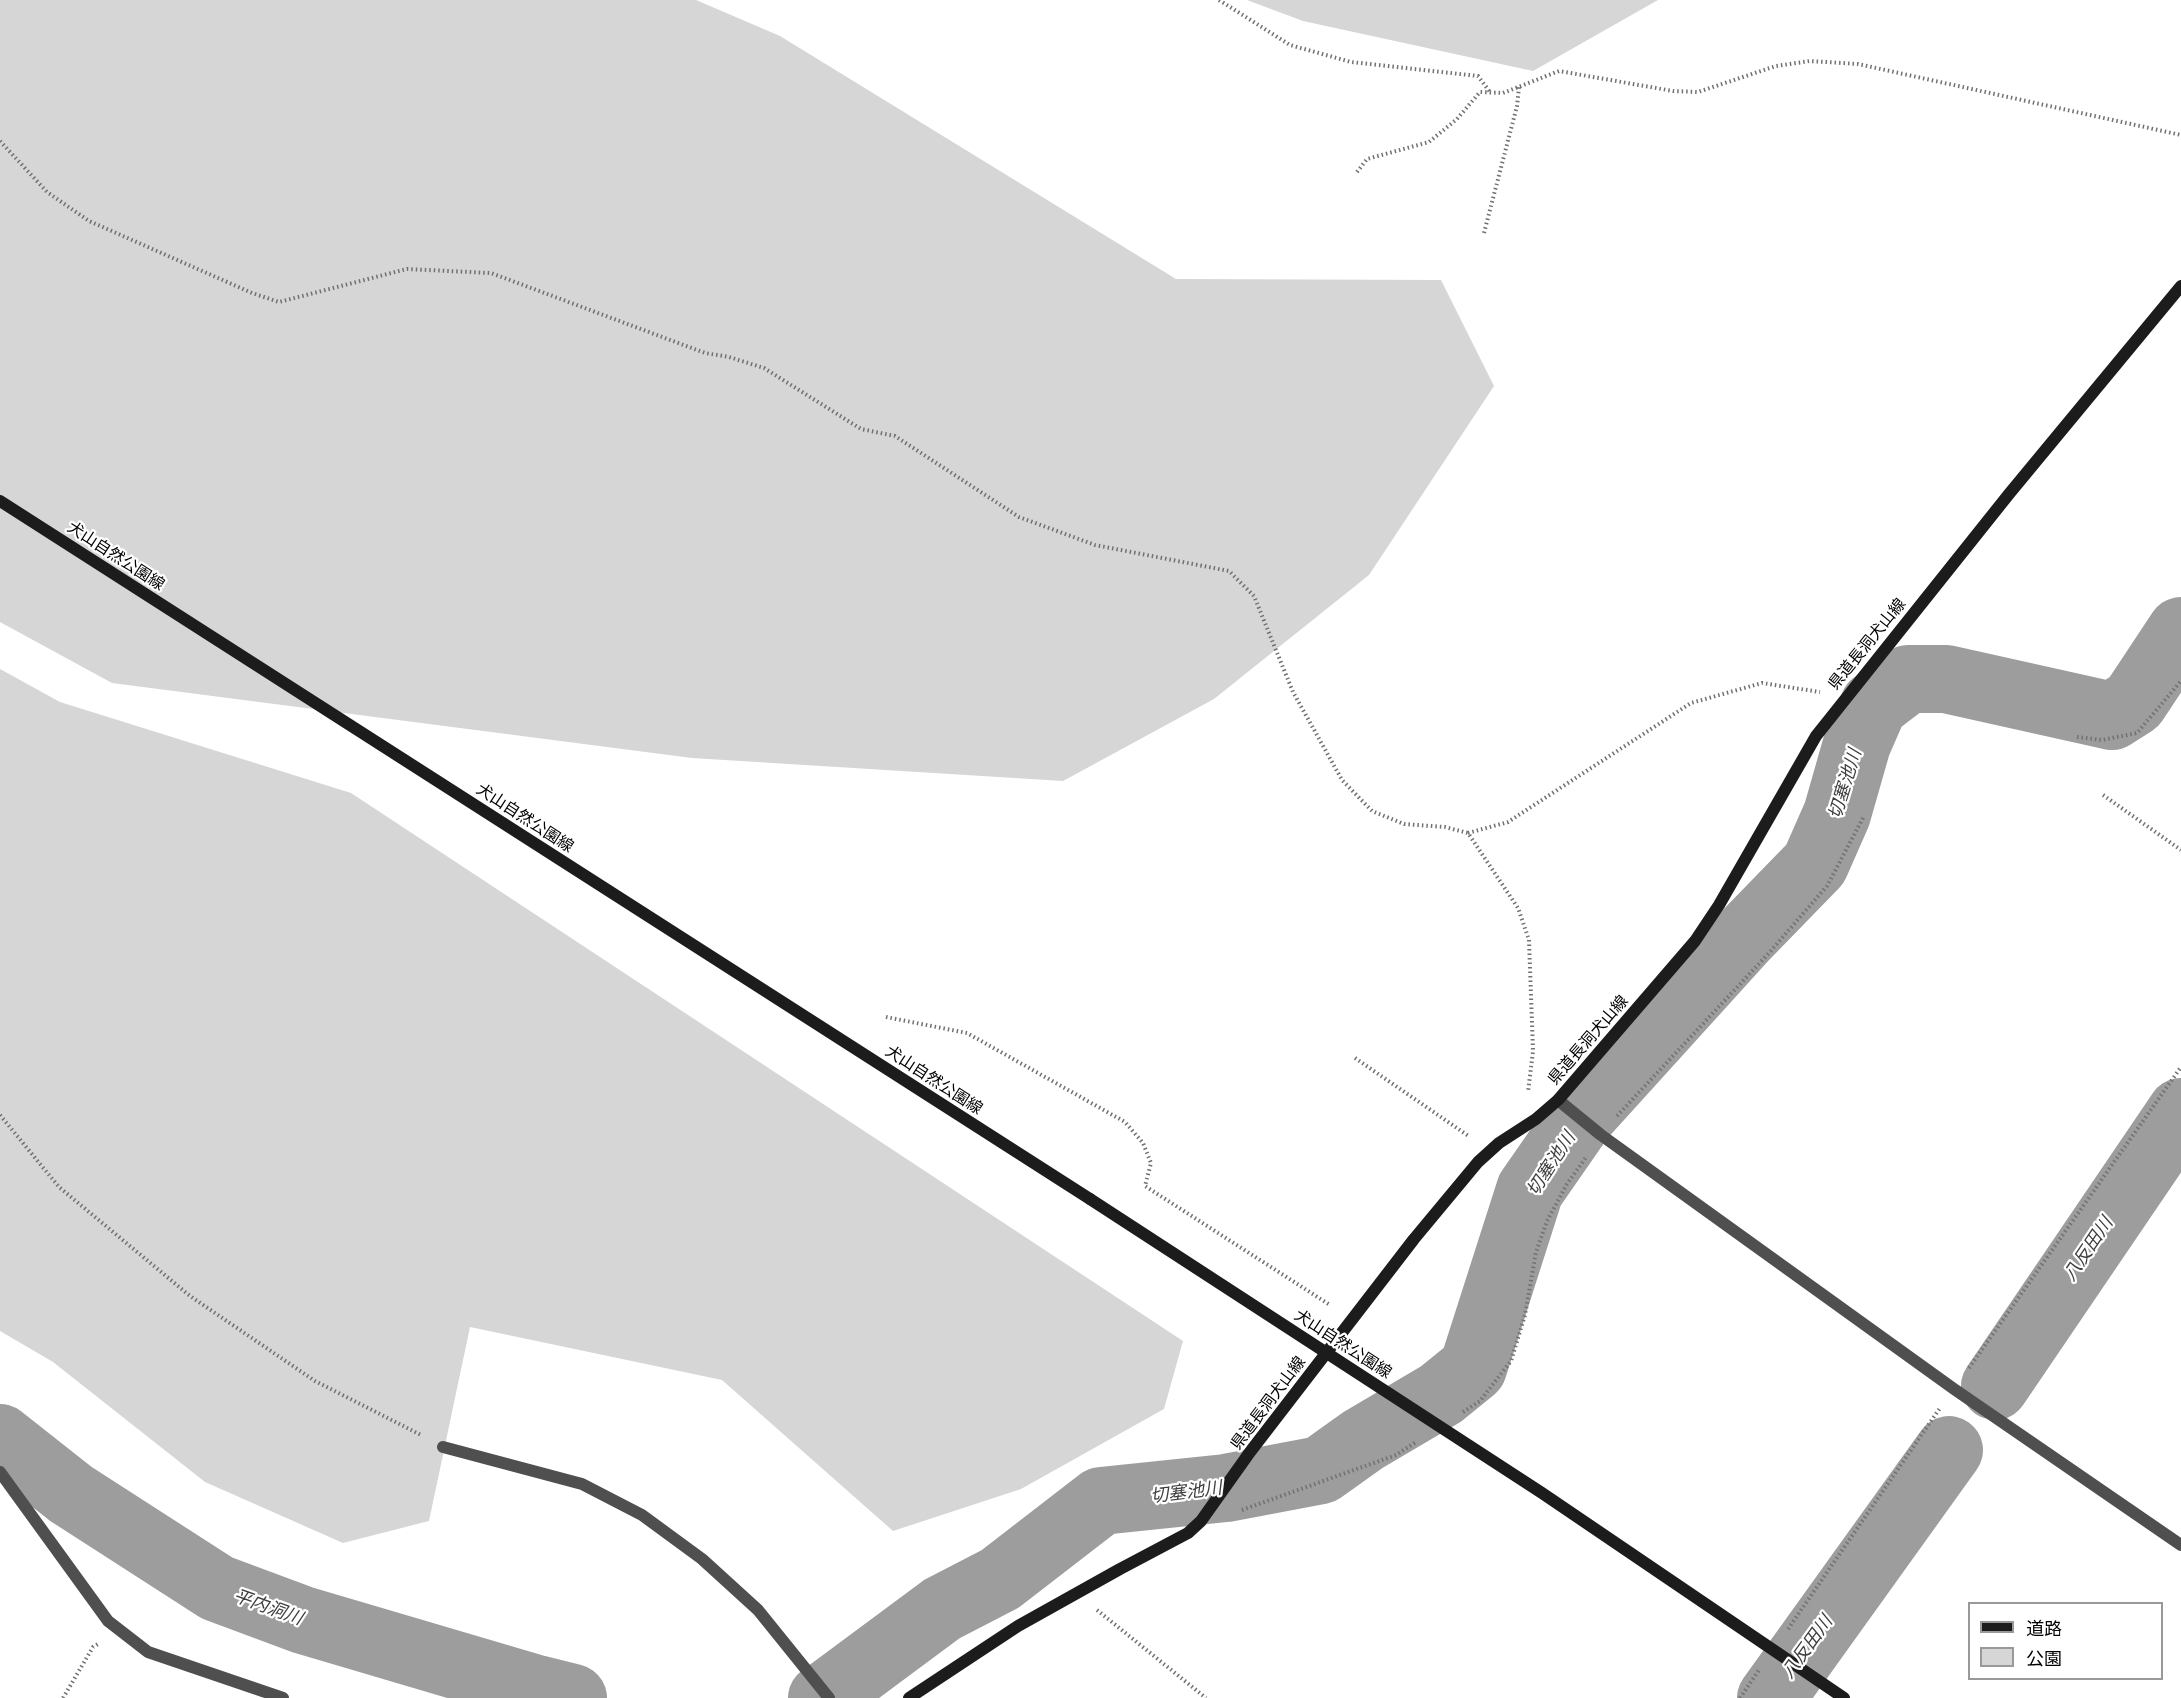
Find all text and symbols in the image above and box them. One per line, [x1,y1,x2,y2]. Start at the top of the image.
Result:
street label: 犬山自然公園線 [64,517,168,595]
street label: 県道長洞犬山線 [1824,594,1910,694]
water label: 切塞池川 [1824,746,1866,822]
street label: 犬山自然公園線 [473,779,577,857]
street label: 県道長洞犬山線 [1544,991,1632,1089]
street label: 犬山自然公園線 [882,1041,986,1119]
water label: 切塞池川 [1522,1128,1580,1200]
water label: 八反田川 [2059,1213,2117,1285]
street label: 犬山自然公園線 [1291,1305,1395,1383]
street label: 県道長洞犬山線 [1227,1352,1309,1454]
water label: 切塞池川 [1149,1477,1223,1507]
water label: 平内洞川 [230,1585,306,1629]
legend [1968,1602,2163,1680]
water label: 八反田川 [1777,1612,1837,1682]
text: 道路 [2026,1617,2062,1639]
text: 公園 [2026,1647,2062,1669]

